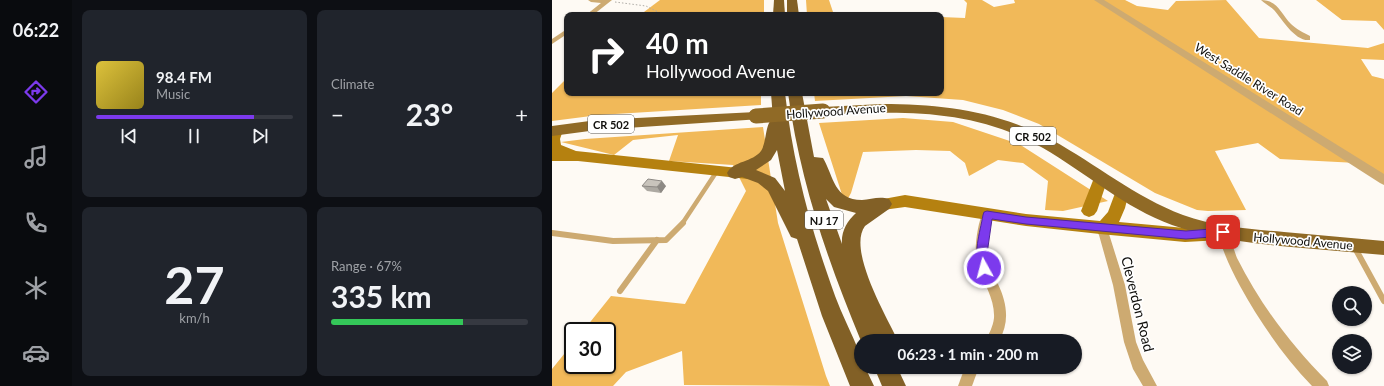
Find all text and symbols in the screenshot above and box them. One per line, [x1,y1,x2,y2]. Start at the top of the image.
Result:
text: 06:22 [13,19,59,41]
text: 40 m [646,26,709,60]
icon: right [580,28,632,80]
street label: West Saddle River Road [1192,39,1306,119]
text: Hollywood Avenue [646,60,796,82]
text: 98.4 FM [156,68,212,86]
text: Climate [331,76,374,92]
icon: directions [22,78,50,106]
text: Music [156,86,190,102]
text: 23° [406,96,453,132]
street label: Hollywood Avenue [786,100,886,122]
text: − [331,101,344,128]
text: + [515,101,528,128]
road number: CR 502 [588,115,634,133]
icon: previous [118,125,140,147]
icon: pause [183,125,205,147]
icon: next [249,125,271,147]
road number: CR 502 [1010,127,1056,145]
icon: music [22,143,50,171]
icon: phone [22,209,50,237]
road number: NJ 17 [805,211,843,229]
pin [1206,215,1240,249]
icon: arrive [1212,221,1234,243]
street label: Hollywood Avenue [1253,229,1353,253]
position arrow [963,247,1005,289]
text: 27 [164,253,225,315]
street label: Cleverdon Road [1118,255,1158,353]
text: Range · 67% [331,258,402,274]
icon: climate [22,274,50,302]
text: 335 km [331,278,432,314]
map controls [1332,286,1372,374]
button: search [1332,286,1372,326]
text: km/h [179,310,210,326]
speed limit sign: 30 [564,322,616,374]
button: layers [1332,334,1372,374]
icon: car [22,339,50,367]
text: 06:23 · 1 min · 200 m [898,345,1038,363]

